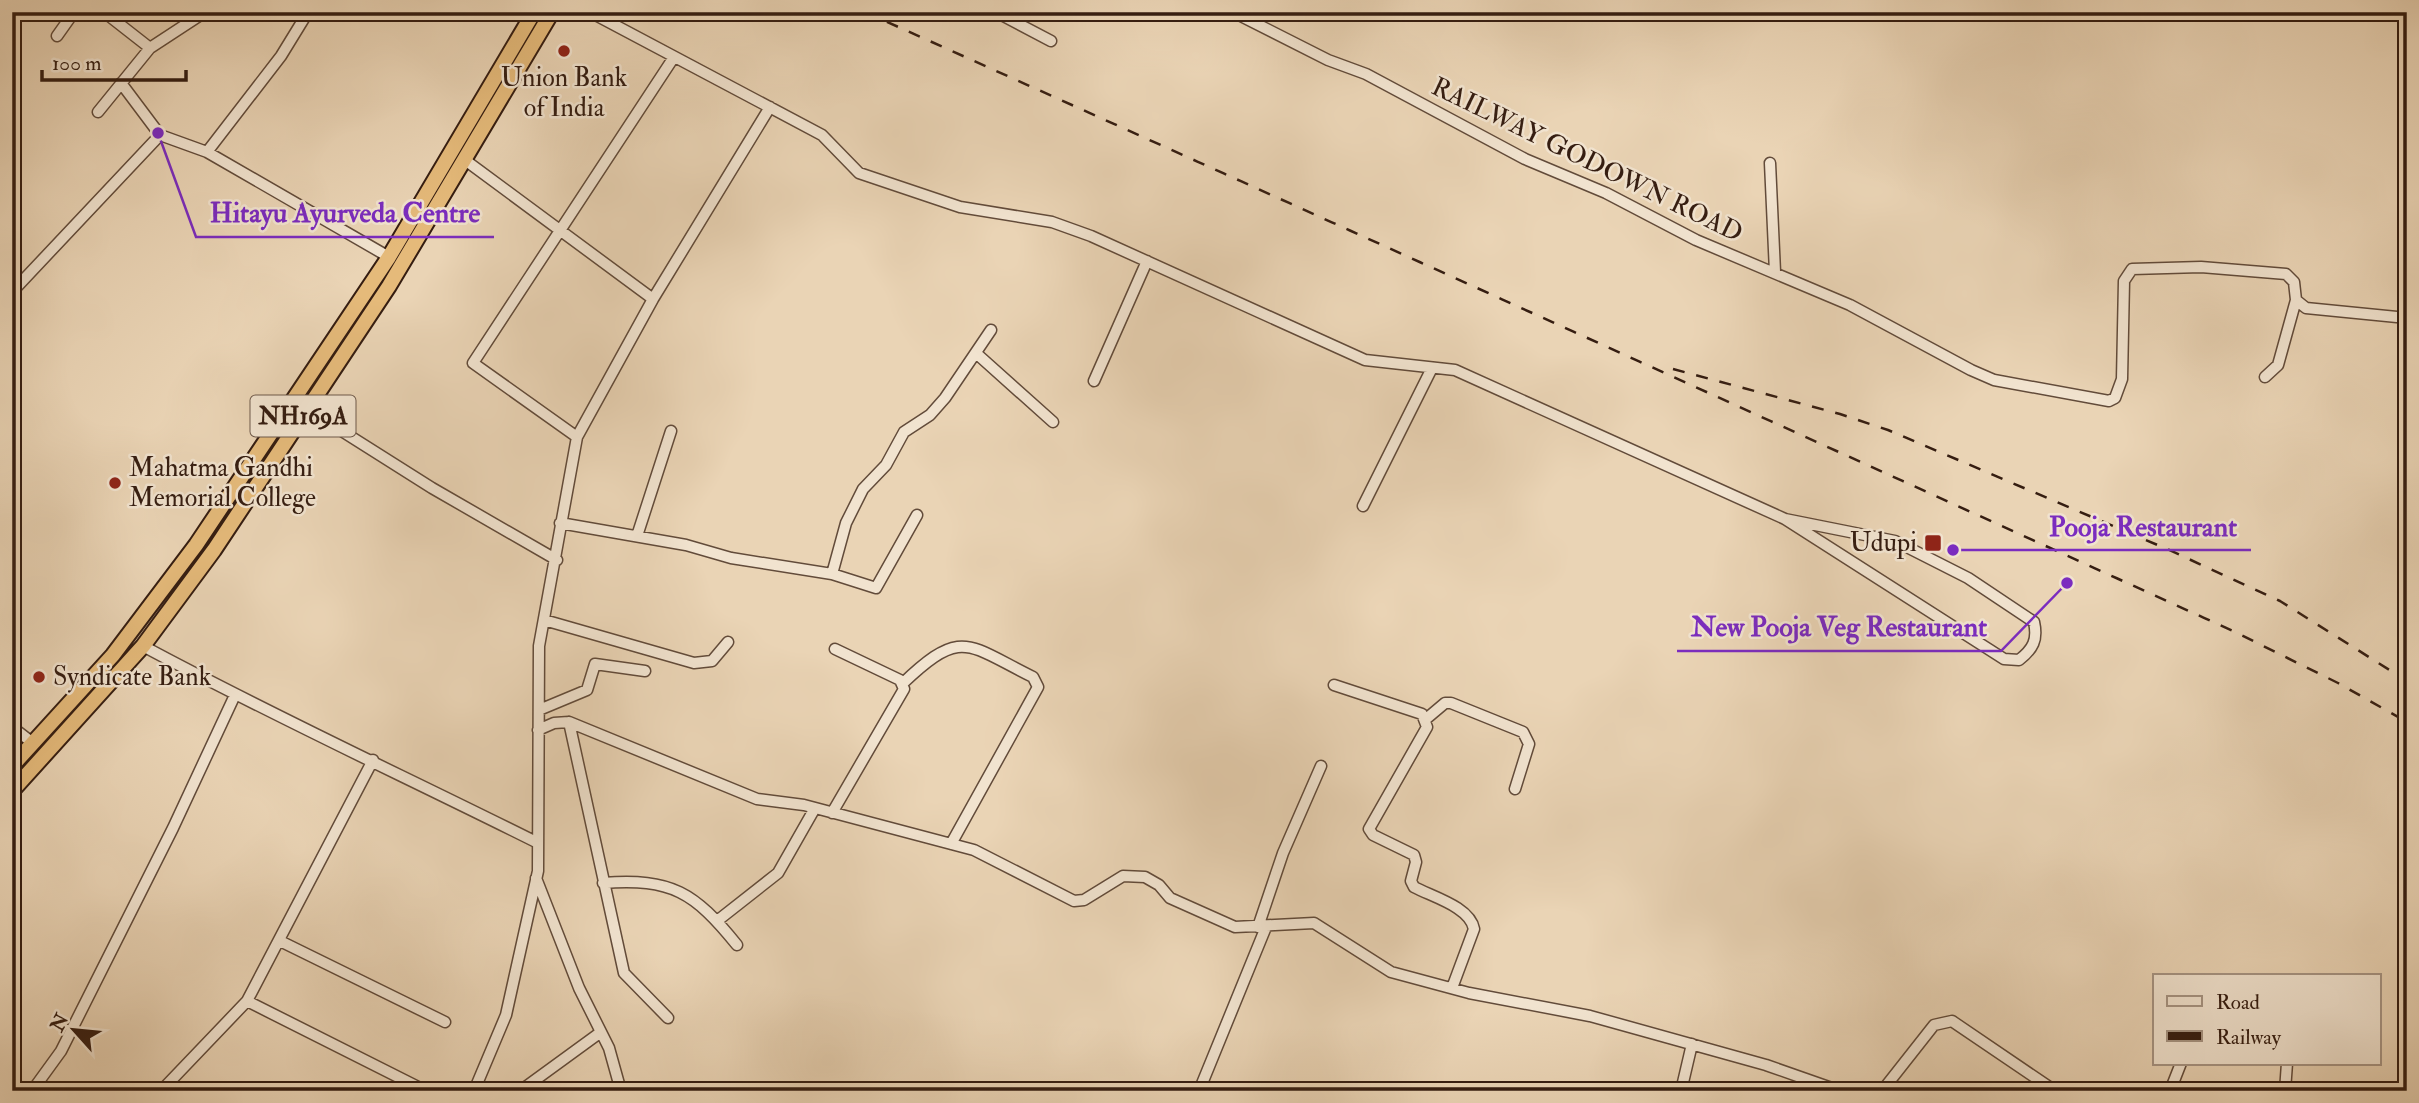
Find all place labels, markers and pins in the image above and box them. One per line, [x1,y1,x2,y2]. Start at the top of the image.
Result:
marker: Union Bank of India [556,43,572,59]
place label: Union Bank of India [501,62,628,124]
callout: Hitayu Ayurveda Centre [196,188,494,237]
place label: Mahatma Gandhi Memorial College [129,452,316,514]
marker: Mahatma Gandhi Memorial College [107,475,123,491]
callout: Pooja Restaurant [2035,501,2251,550]
place label: Udupi [1850,527,1917,560]
marker: Udupi [1923,533,1943,553]
callout: New Pooja Veg Restaurant [1677,602,2001,651]
place label: Syndicate Bank [53,661,212,693]
marker: Syndicate Bank [31,669,47,685]

